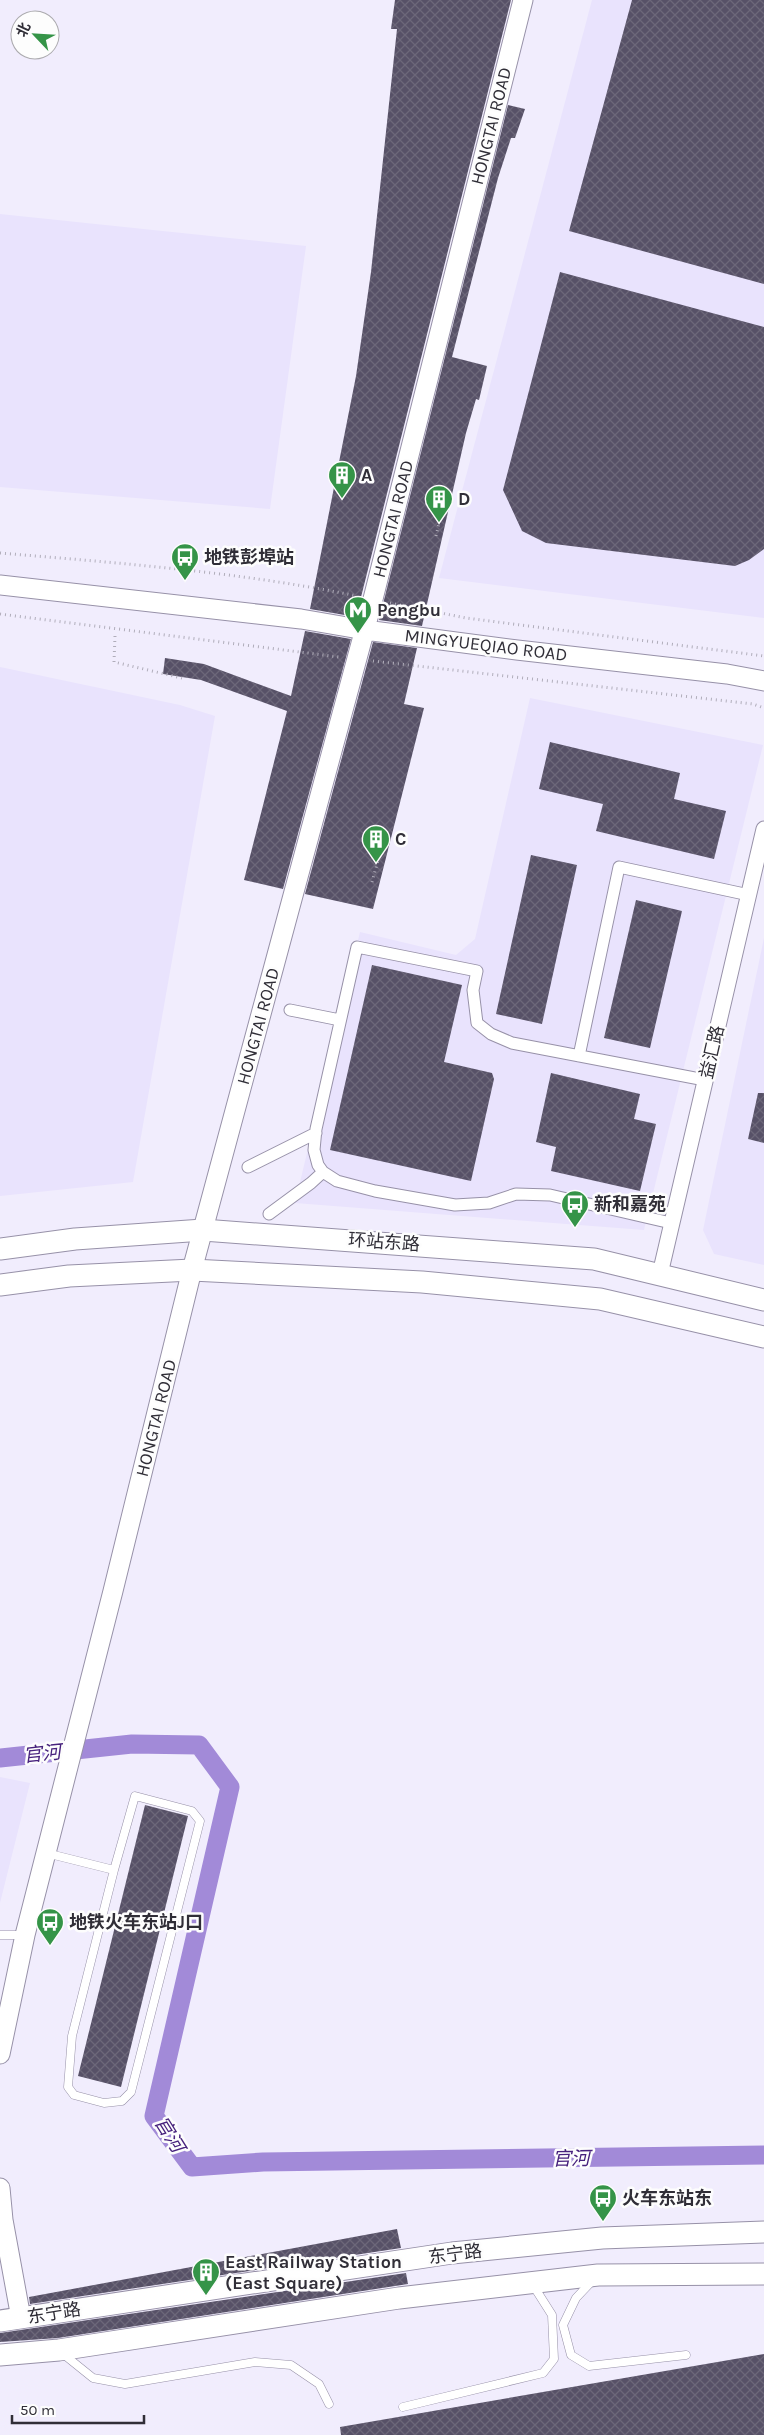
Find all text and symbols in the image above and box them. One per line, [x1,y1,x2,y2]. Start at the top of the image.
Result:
north arrow [10,10,60,60]
text: 北 [13,20,34,40]
street label: HONGTAI ROAD [466,65,516,187]
street label: HONGTAI ROAD [368,458,418,580]
building icon: A [327,460,357,499]
place label: A [361,464,372,486]
building icon: D [424,484,454,523]
place label: D [458,488,470,510]
bus stop icon: 地铁彭埠站 [170,542,200,581]
place label: 地铁彭埠站 [204,546,294,568]
metro station icon: Pengbu [343,595,373,634]
place label: Pengbu [377,599,441,621]
street label: MINGYUEQIAO ROAD [403,624,569,666]
building icon: C [361,824,391,863]
place label: C [395,828,406,850]
street label: HONGTAI ROAD [232,965,284,1087]
street label: 益汇路 [695,1023,729,1081]
bus stop icon: 新和嘉苑 [560,1189,590,1228]
place label: 新和嘉苑 [594,1193,666,1215]
street label: 环站东路 [347,1229,421,1255]
street label: HONGTAI ROAD [131,1357,181,1479]
water label: 官河 [22,1741,66,1767]
bus stop icon: 地铁火车东站J口 [35,1907,65,1946]
place label: 地铁火车东站J口 [69,1911,203,1933]
water label: 官河 [150,2113,191,2160]
water label: 官河 [552,2148,594,2170]
bus stop icon: 火车东站东 [588,2183,618,2222]
place label: 火车东站东 [622,2187,712,2209]
street label: 东宁路 [427,2240,483,2268]
place label: East Railway Station (East Square) [225,2251,402,2294]
building icon: East Railway Station (East Square) [191,2257,221,2296]
street label: 东宁路 [26,2298,82,2328]
scale bar [12,2392,145,2424]
text: 50 m [20,2401,55,2419]

